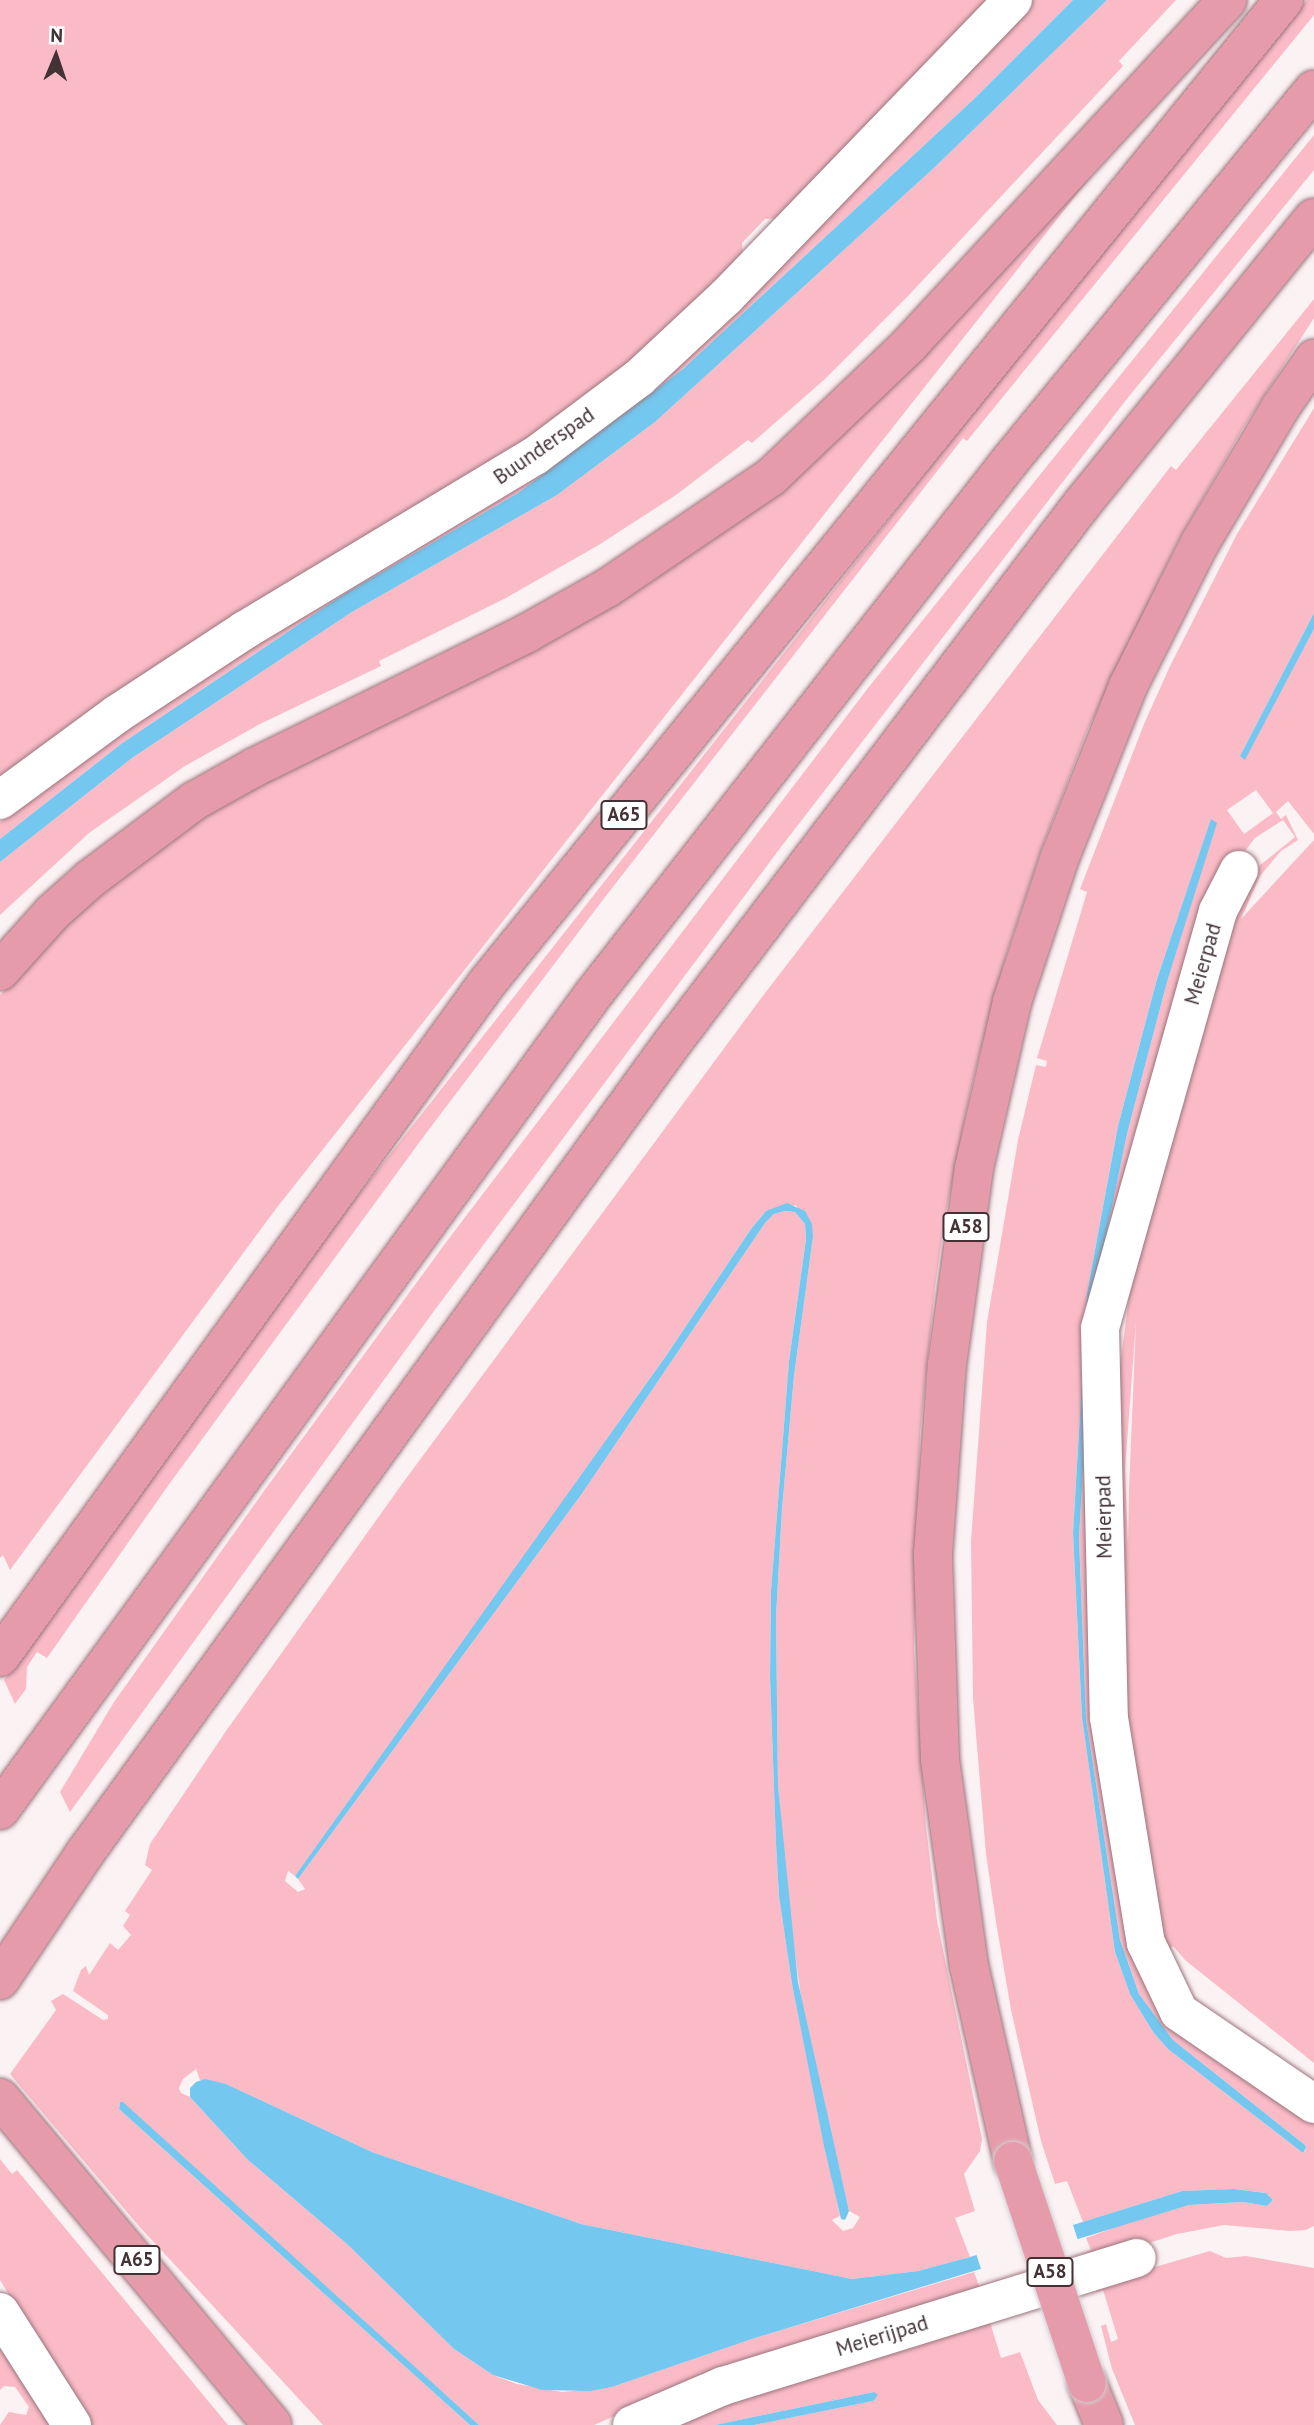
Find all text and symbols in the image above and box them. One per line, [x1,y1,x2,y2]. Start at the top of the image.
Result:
north arrow [21,21,91,91]
text: N [50,23,63,47]
street label: Buunderspad [489,402,599,490]
road number: A65 [600,800,648,830]
street label: Meierpad [1179,920,1227,1008]
road number: A58 [942,1212,990,1242]
street label: Meierpad [1091,1475,1117,1559]
road number: A65 [113,2244,162,2276]
road number: A58 [1026,2256,1074,2288]
street label: Meierijpad [833,2310,931,2362]

